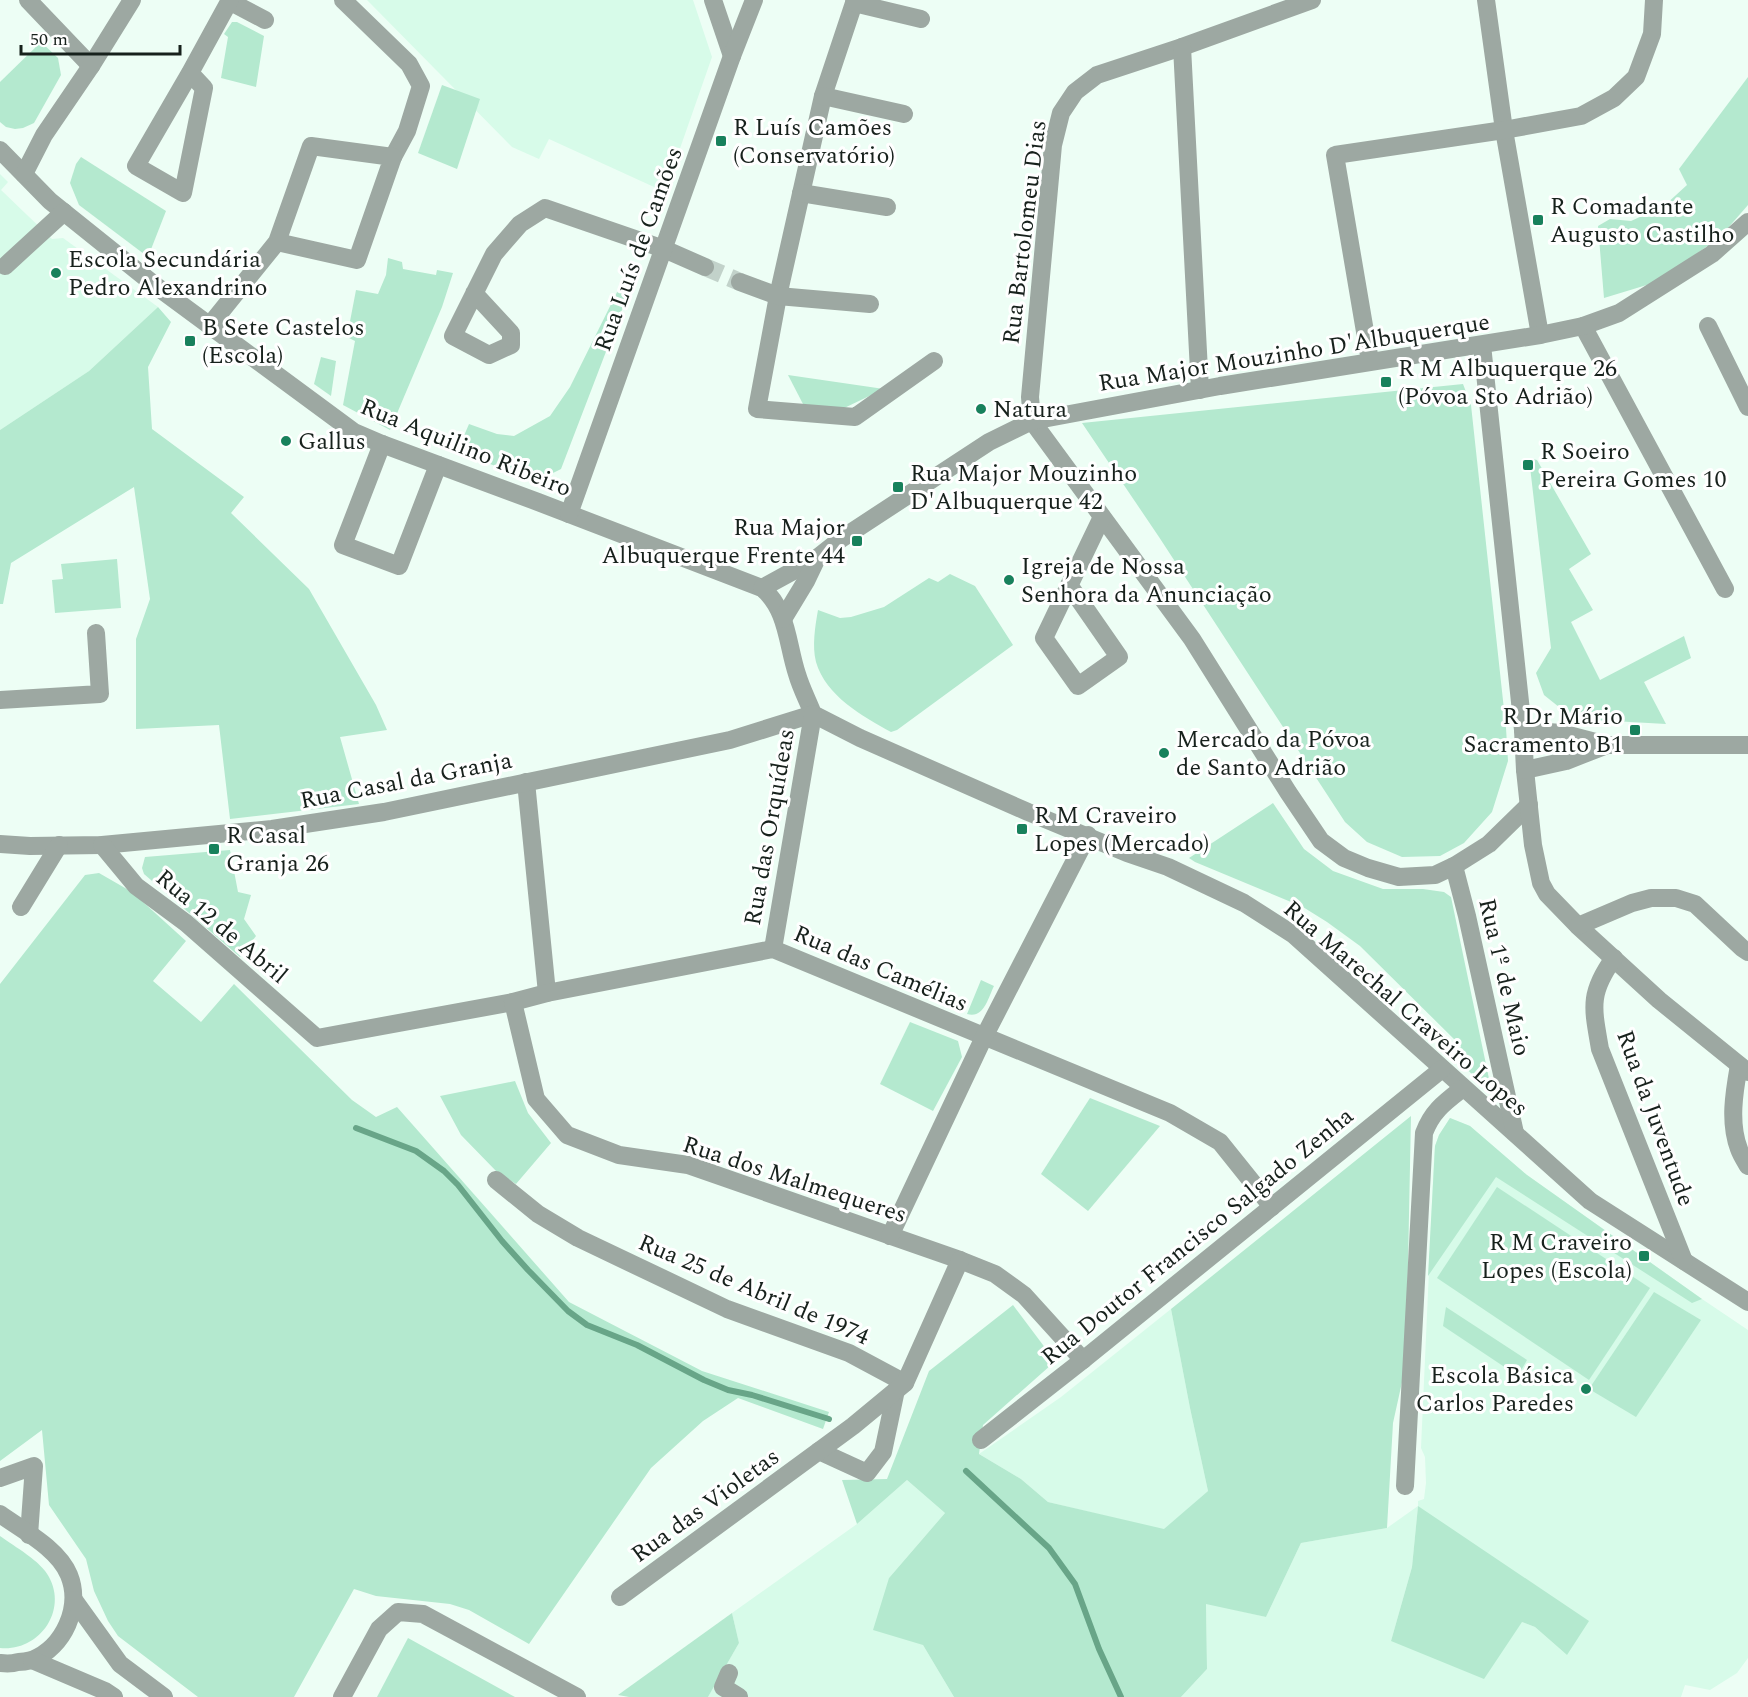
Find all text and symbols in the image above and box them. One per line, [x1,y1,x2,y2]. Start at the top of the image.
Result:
scale bar [21,18,180,56]
text: 50 m [30,26,68,53]
place label: R Luís Camões (Conservatório) [733,110,895,174]
street label: Rua Bartolomeu Dias [993,118,1057,346]
marker: R Luís Camões (Conservatório) [714,134,728,148]
street label: Rua Luís de Camões [585,142,693,357]
place label: R Comadante Augusto Castilho [1550,189,1734,253]
marker: R Comadante Augusto Castilho [1531,213,1545,227]
place label: Escola Secundária Pedro Alexandrino [68,242,268,306]
marker: Escola Secundária Pedro Alexandrino [49,266,63,280]
street label: Rua Major Mouzinho D'Albuquerque [1096,304,1493,402]
place label: B Sete Castelos (Escola) [202,310,365,374]
marker: B Sete Castelos (Escola) [183,334,197,348]
place label: R M Albuquerque 26 (Póvoa Sto Adrião) [1398,351,1617,415]
marker: R M Albuquerque 26 (Póvoa Sto Adrião) [1379,375,1393,389]
street label: Rua Aquilino Ribeiro [355,389,577,507]
place label: Natura [993,392,1067,428]
marker: Natura [974,402,988,416]
place label: Gallus [298,424,366,460]
marker: Gallus [279,434,293,448]
place label: R Soeiro Pereira Gomes 10 [1540,434,1727,498]
place label: Rua Major Mouzinho D'Albuquerque 42 [910,456,1137,520]
marker: R Soeiro Pereira Gomes 10 [1521,458,1535,472]
marker: Rua Major Mouzinho D'Albuquerque 42 [891,480,905,494]
place label: Rua Major Albuquerque Frente 44 [602,510,845,574]
marker: Rua Major Albuquerque Frente 44 [850,534,864,548]
place label: Igreja de Nossa Senhora da Anunciação [1021,549,1272,613]
marker: Igreja de Nossa Senhora da Anunciação [1002,573,1016,587]
place label: R Dr Mário Sacramento B1 [1464,699,1623,763]
place label: Mercado da Póvoa de Santo Adrião [1176,722,1371,786]
marker: R Dr Mário Sacramento B1 [1628,723,1642,737]
street label: Rua das Orquídeas [735,726,805,928]
street label: Rua Casal da Granja [297,743,516,819]
marker: Mercado da Póvoa de Santo Adrião [1157,746,1171,760]
place label: R M Craveiro Lopes (Mercado) [1034,798,1209,862]
place label: R Casal Granja 26 [226,818,329,882]
marker: R M Craveiro Lopes (Mercado) [1015,822,1029,836]
marker: R Casal Granja 26 [207,842,221,856]
street label: Rua 12 de Abril [147,861,295,993]
street label: Rua Marechal Craveiro Lopes [1275,892,1536,1126]
street label: Rua 1º de Maio [1468,895,1540,1060]
street label: Rua das Camélias [788,916,974,1022]
street label: Rua da Juventude [1607,1025,1704,1211]
street label: Rua Doutor Francisco Salgado Zenha [1033,1099,1362,1375]
street label: Rua dos Malmequeres [678,1127,911,1233]
street label: Rua 25 de Abril de 1974 [632,1225,875,1355]
place label: R M Craveiro Lopes (Escola) [1481,1225,1632,1289]
marker: R M Craveiro Lopes (Escola) [1637,1249,1651,1263]
place label: Escola Básica Carlos Paredes [1416,1358,1574,1422]
marker: Escola Básica Carlos Paredes [1579,1382,1593,1396]
street label: Rua das Violetas [624,1439,787,1572]

